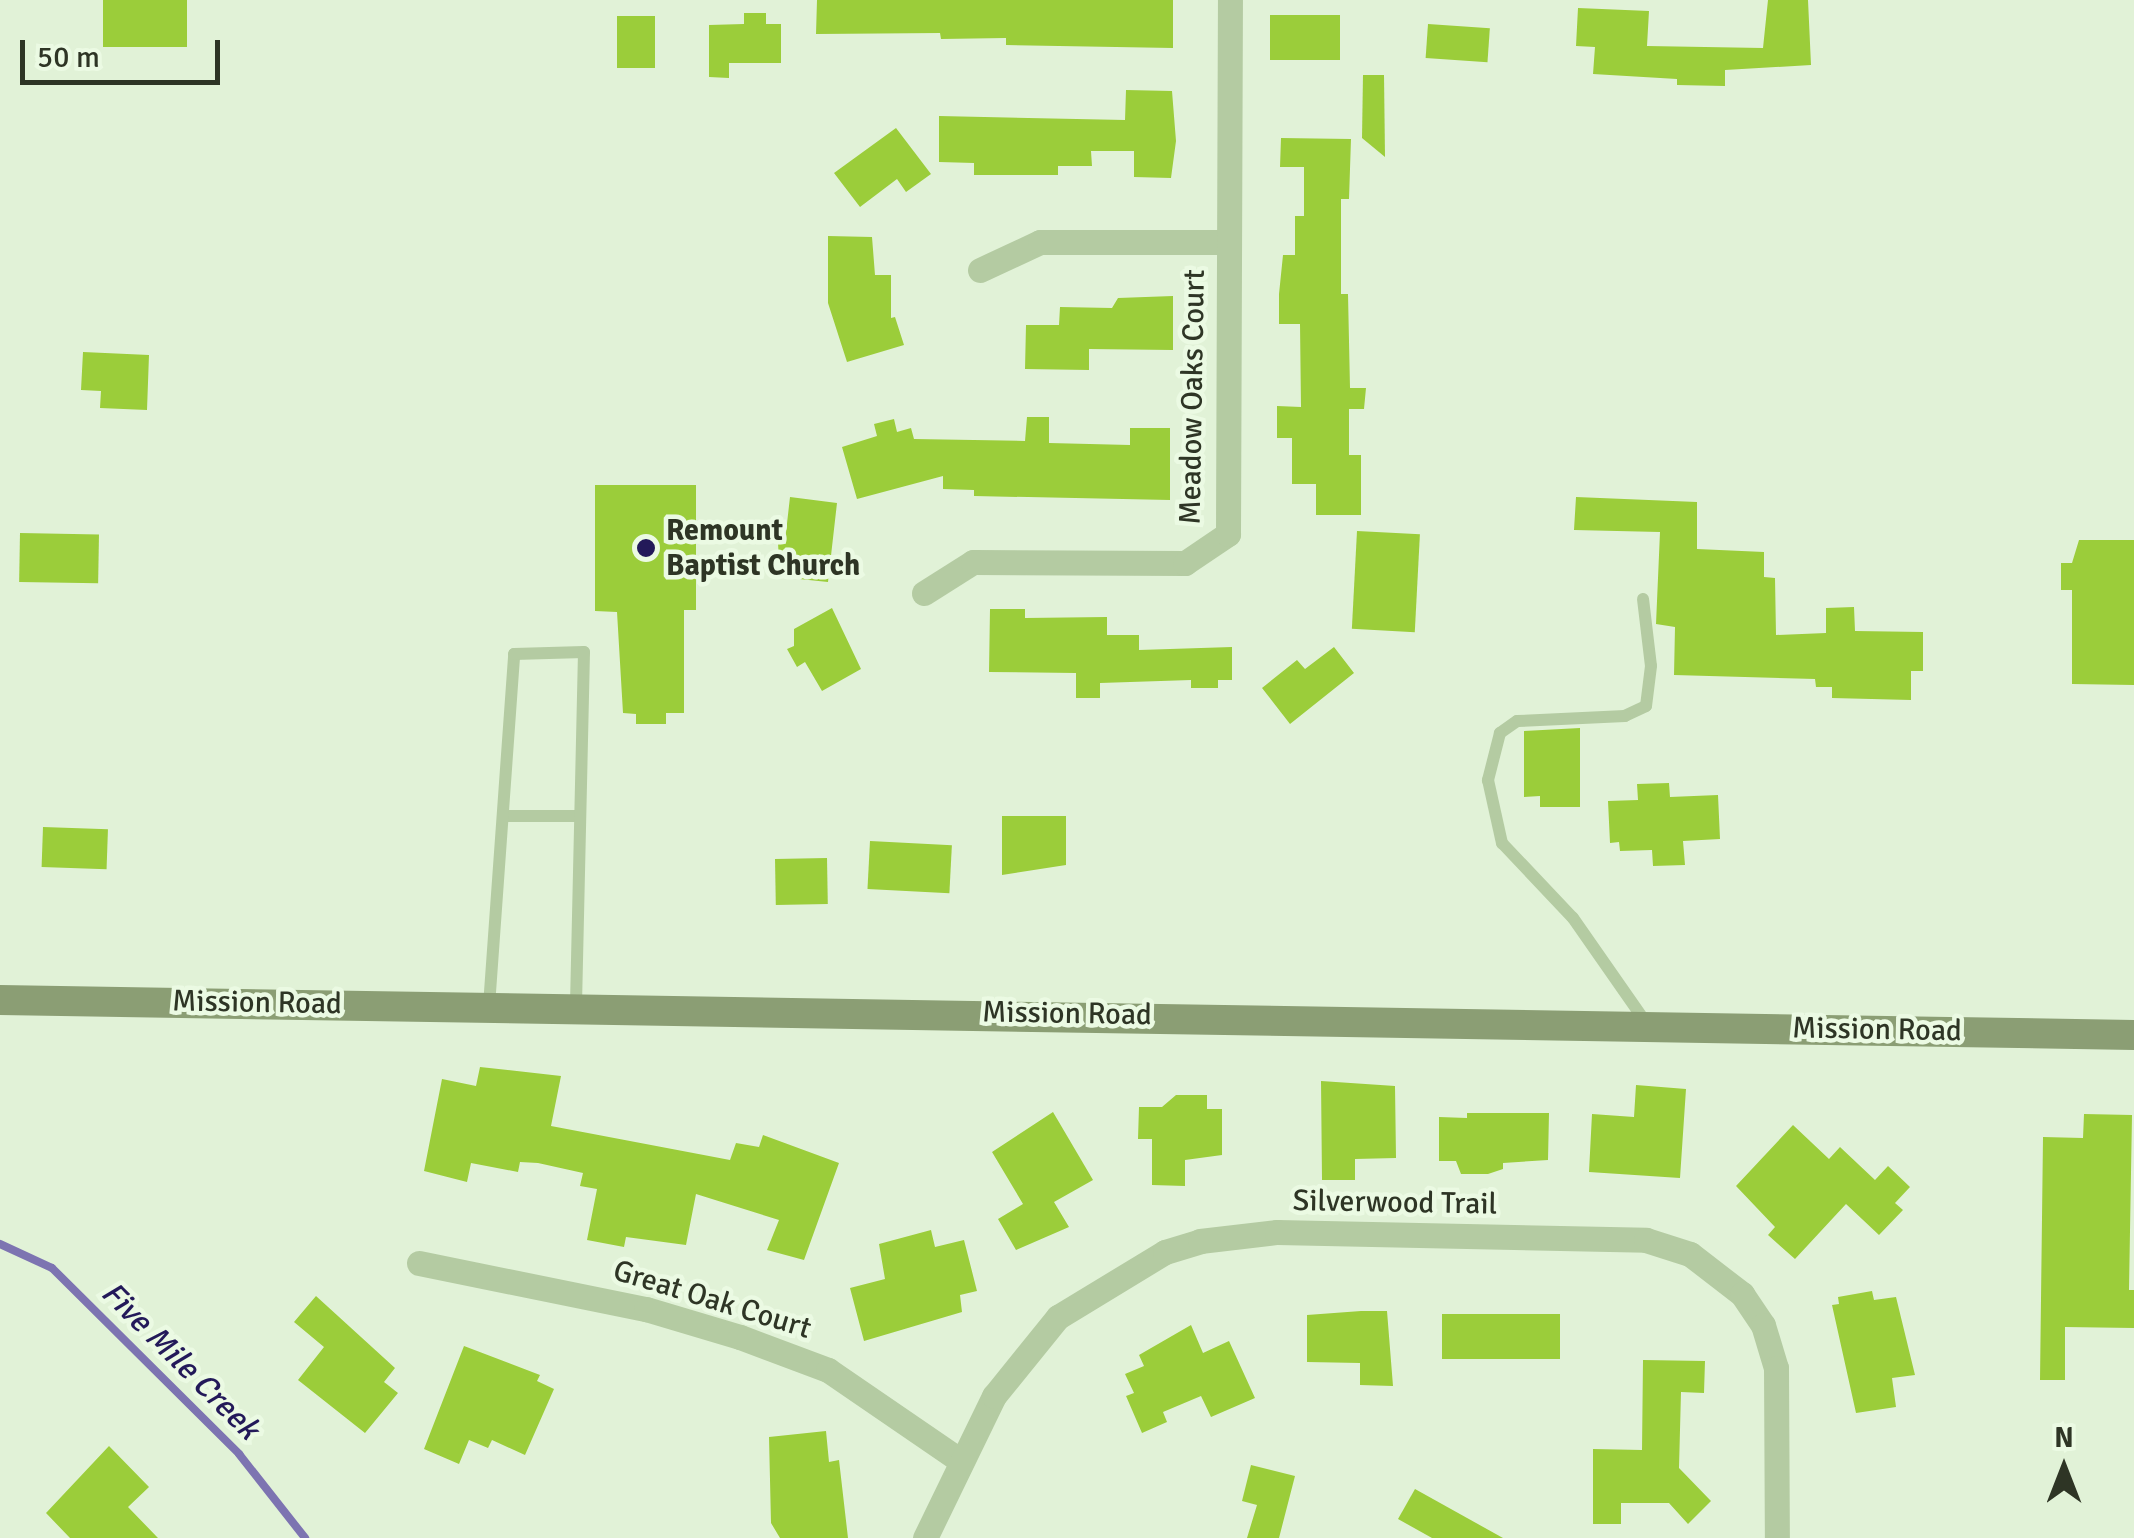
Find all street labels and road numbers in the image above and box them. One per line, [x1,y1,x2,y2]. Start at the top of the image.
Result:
street label: Meadow Oaks Court [1173,269,1213,525]
street label: Mission Road [172,984,342,1022]
street label: Mission Road [982,995,1152,1033]
street label: Mission Road [1792,1011,1962,1049]
street label: Silverwood Trail [1292,1183,1498,1223]
street label: Great Oak Court [609,1253,815,1347]

